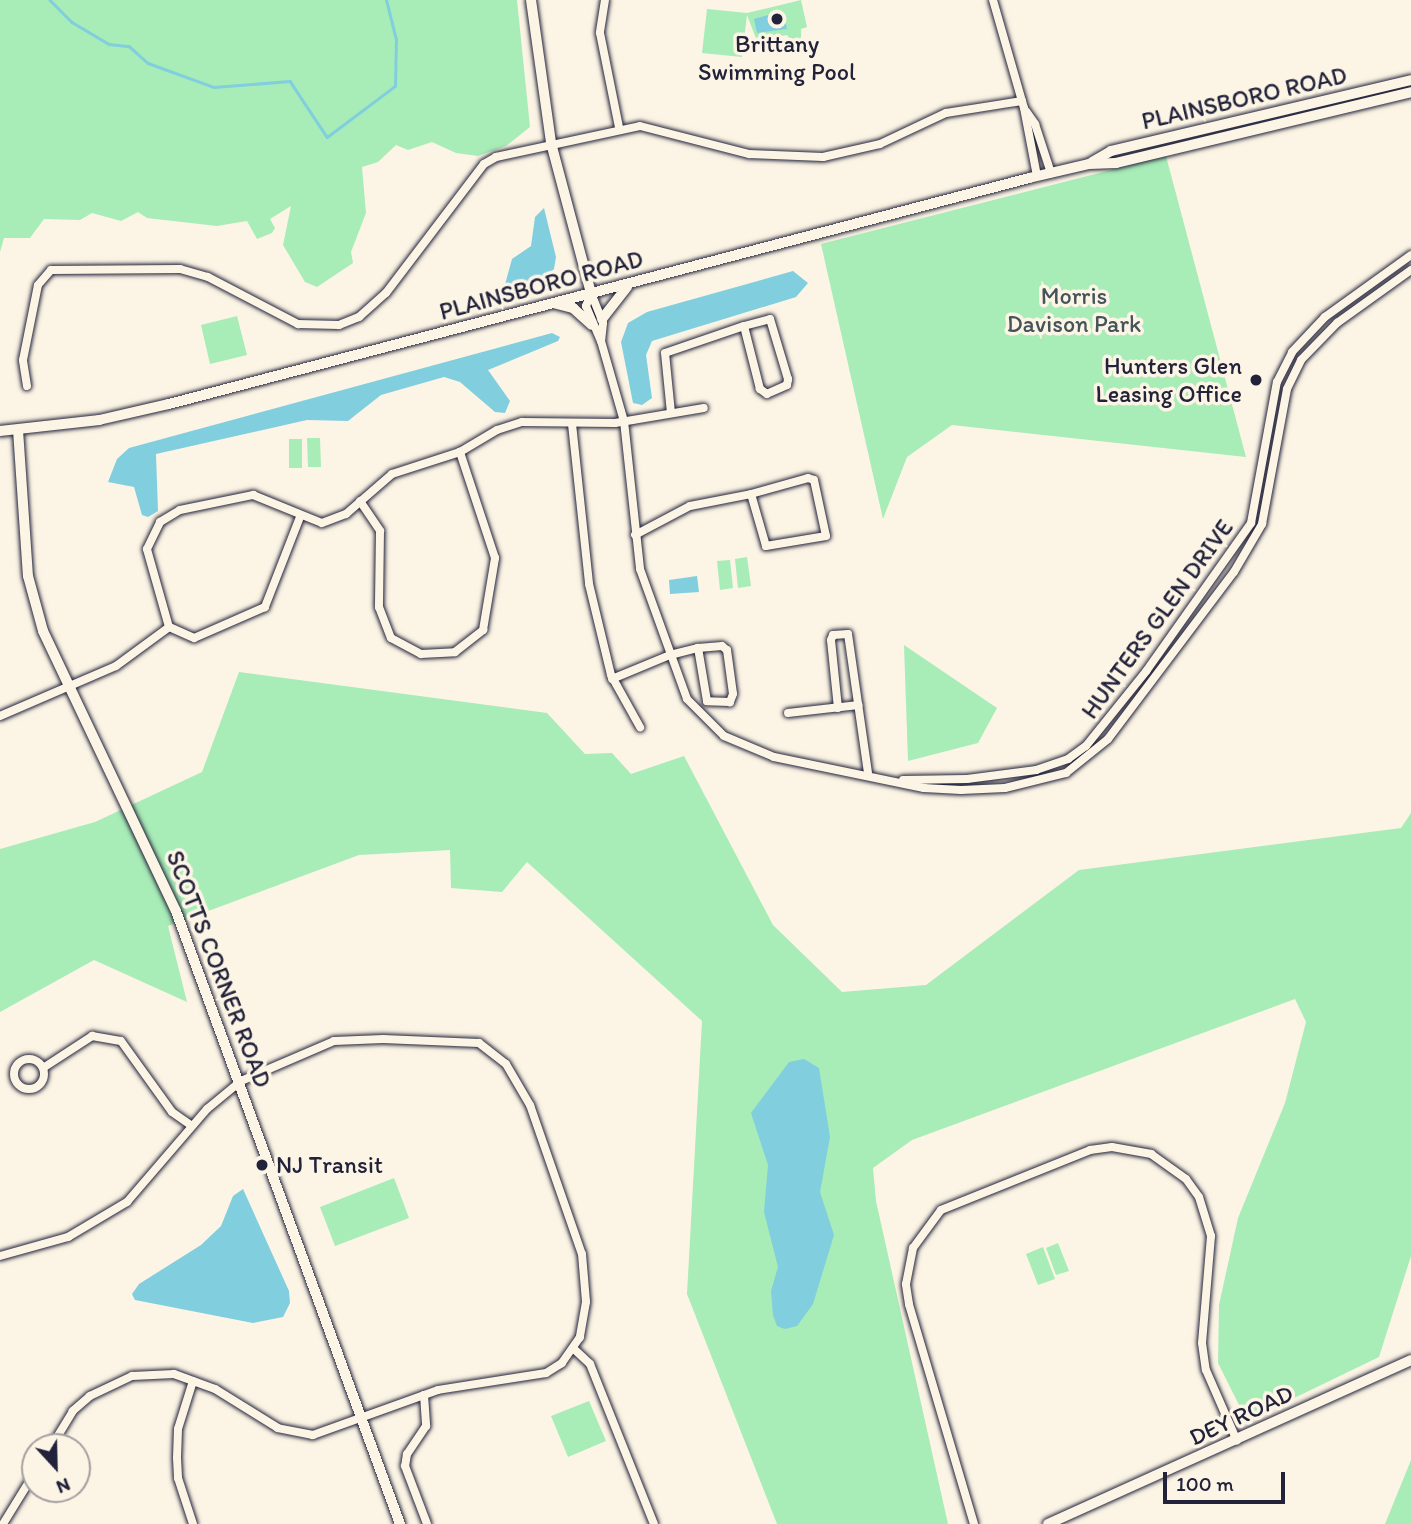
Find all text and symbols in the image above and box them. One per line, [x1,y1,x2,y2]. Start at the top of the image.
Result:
marker: Brittany Swimming Pool [769,11,785,27]
place label: Brittany Swimming Pool [698,30,856,86]
street label: PLAINSBORO ROAD [1139,60,1349,136]
street label: PLAINSBORO ROAD [436,244,646,326]
park label: Morris Davison Park [1007,282,1141,338]
place label: Hunters Glen Leasing Office [1096,352,1242,408]
marker: Hunters Glen Leasing Office [1248,372,1264,388]
street label: HUNTERS GLEN DRIVE [1075,514,1239,724]
street label: SCOTTS CORNER ROAD [160,846,278,1092]
place label: NJ Transit [276,1151,381,1179]
marker: NJ Transit [254,1157,270,1173]
street label: DEY ROAD [1185,1379,1297,1451]
north arrow [21,1433,91,1503]
scale bar [1166,1458,1288,1502]
text: 100 m [1176,1471,1234,1496]
text: N [53,1473,74,1499]

